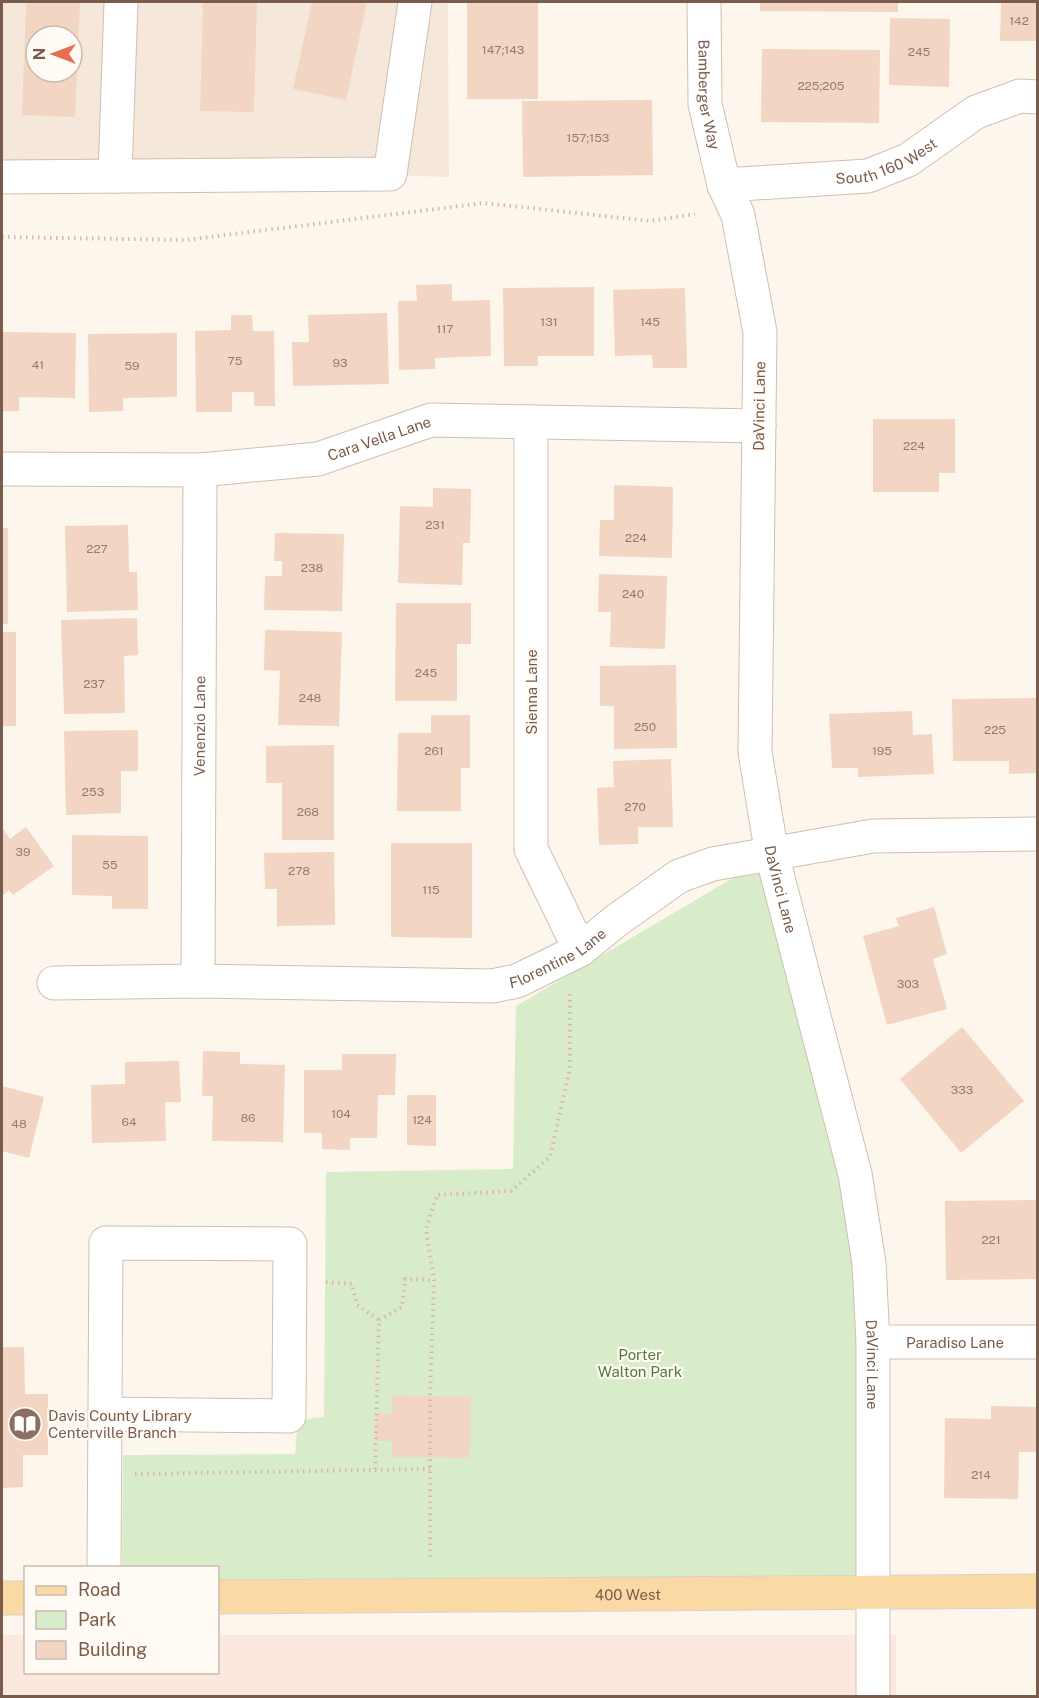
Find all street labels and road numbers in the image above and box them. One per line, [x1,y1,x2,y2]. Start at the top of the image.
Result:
street label: Bamberger Way [696,39,724,151]
street label: South 160 West [835,134,940,187]
street label: DaVinci Lane [750,361,768,451]
street label: Cara Vella Lane [325,412,433,464]
street label: Sienna Lane [523,649,540,735]
street label: Venenzio Lane [190,676,208,776]
street label: DaVinci Lane [762,844,800,935]
street label: Florentine Lane [508,924,609,991]
street label: DaVinci Lane [863,1319,882,1409]
street label: Paradiso Lane [906,1334,1004,1351]
street label: 400 West [595,1585,661,1603]

